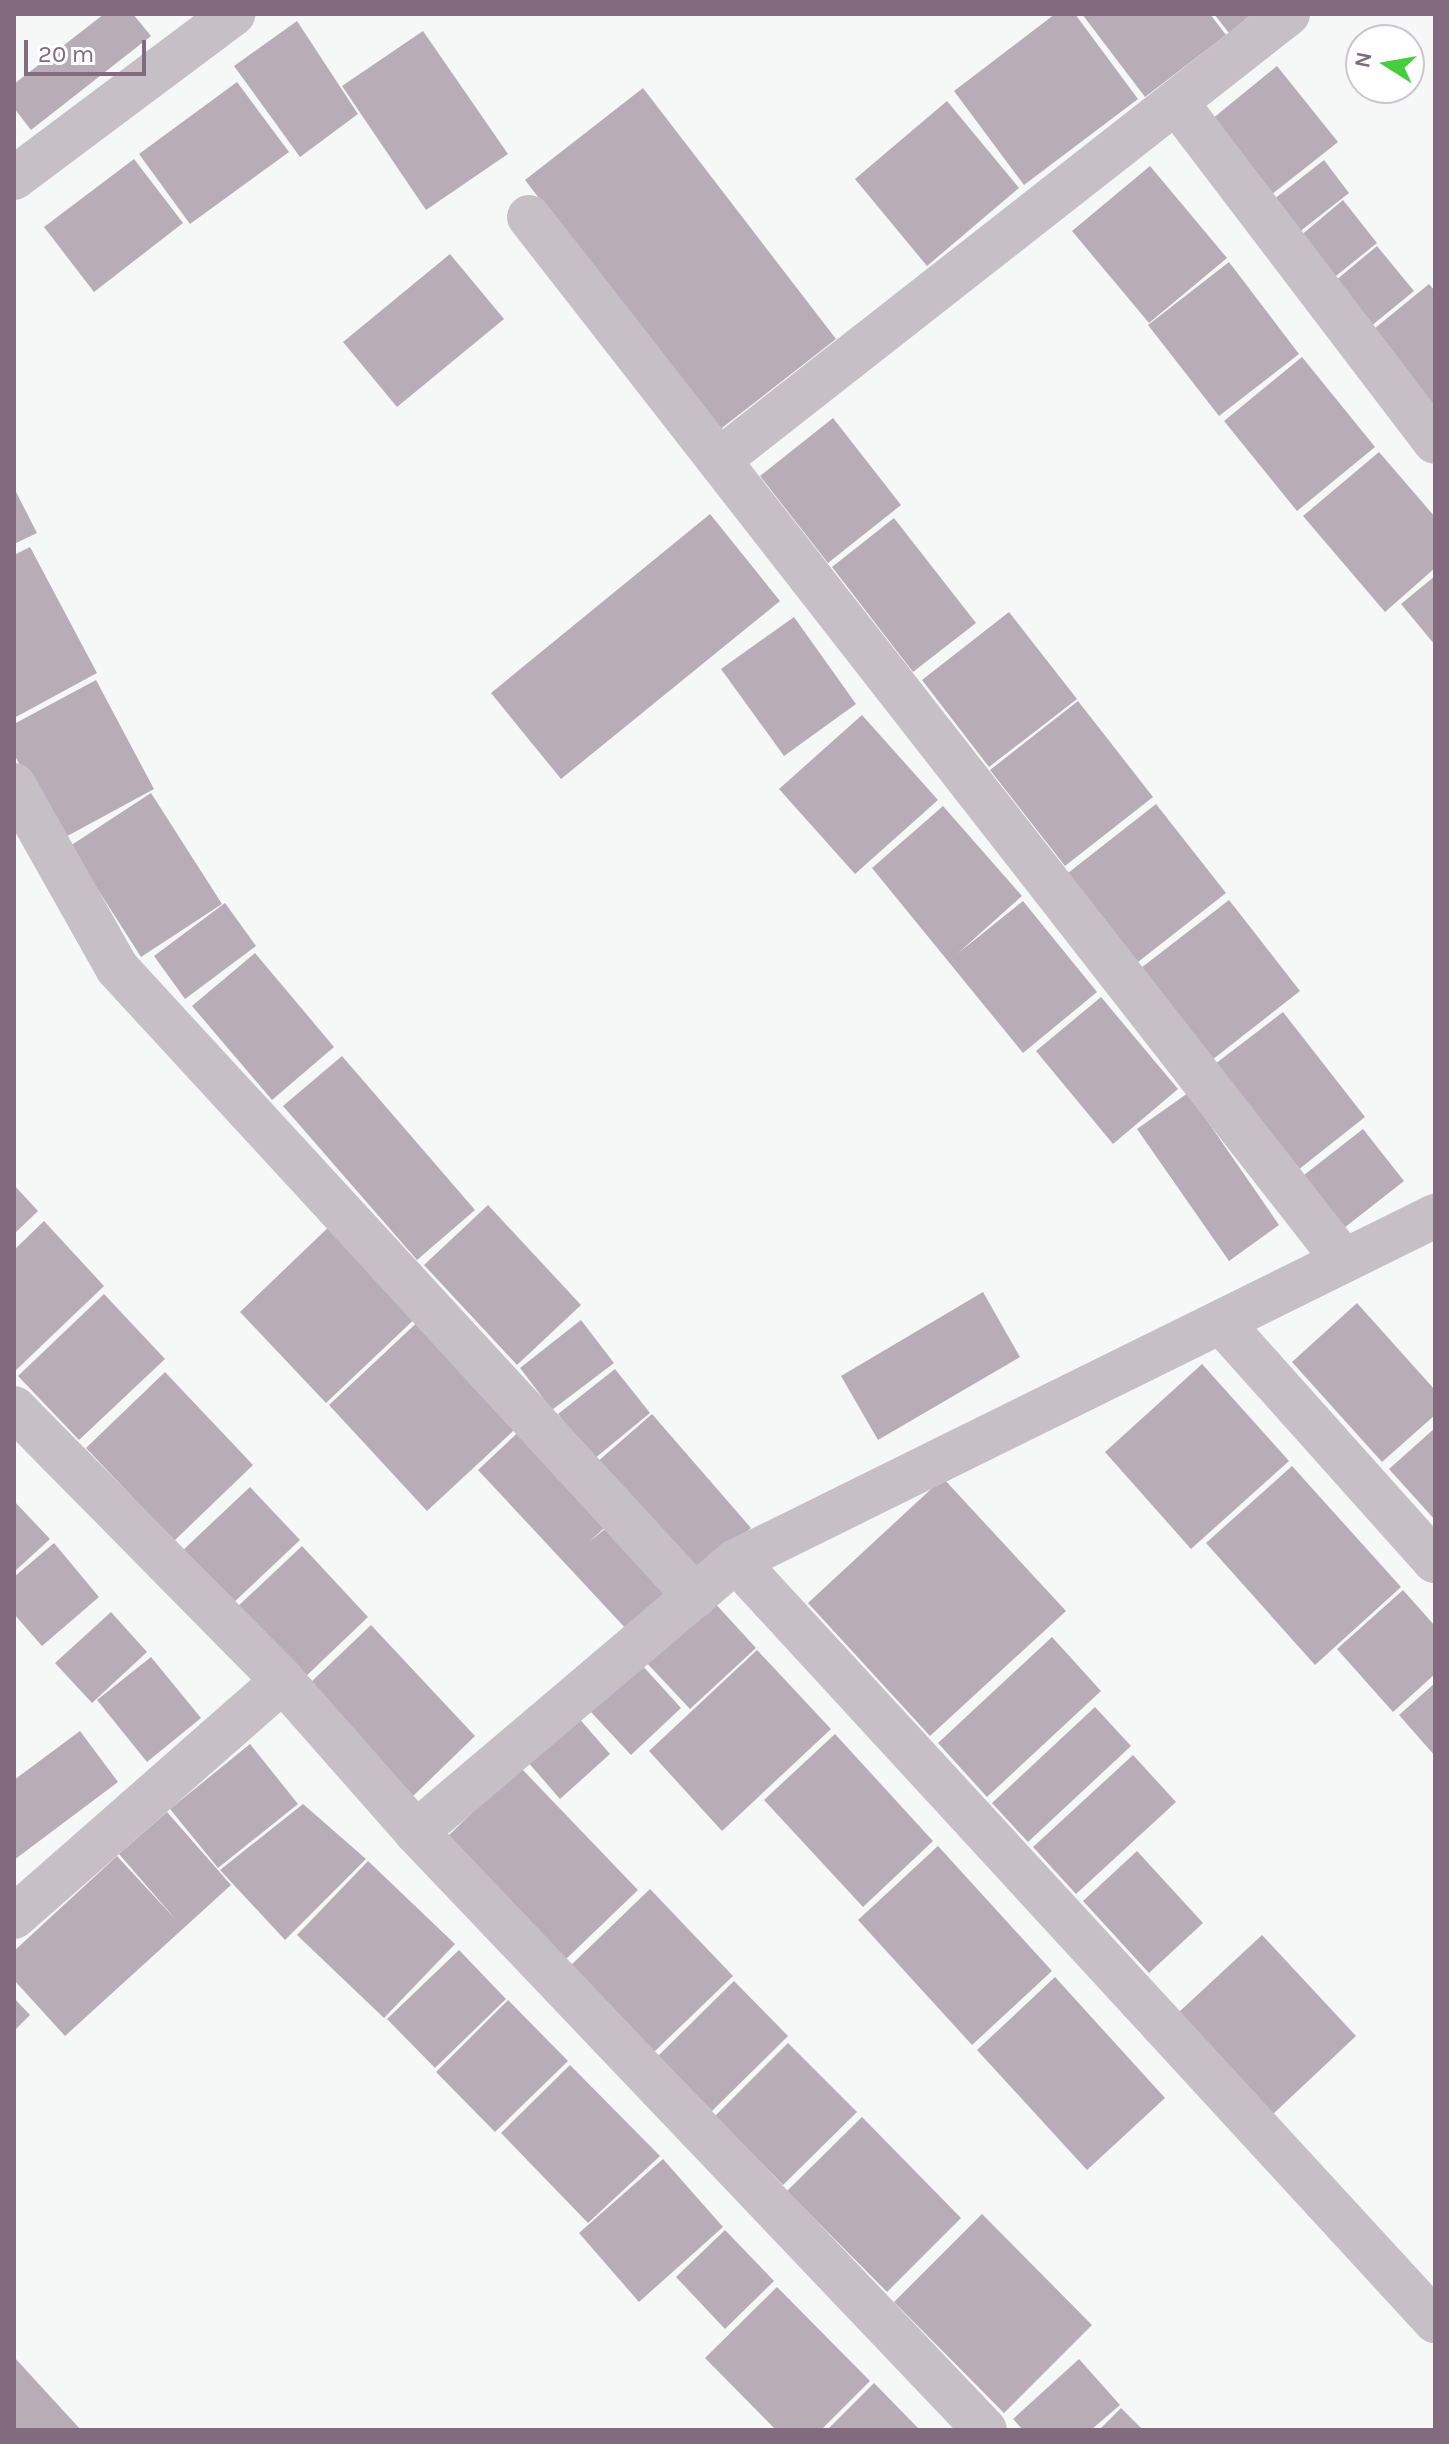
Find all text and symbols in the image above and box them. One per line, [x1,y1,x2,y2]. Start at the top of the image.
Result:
scale bar [28,24,150,74]
north arrow [1345,24,1425,104]
text: 20 m [38,40,94,68]
text: N [1349,50,1378,70]

